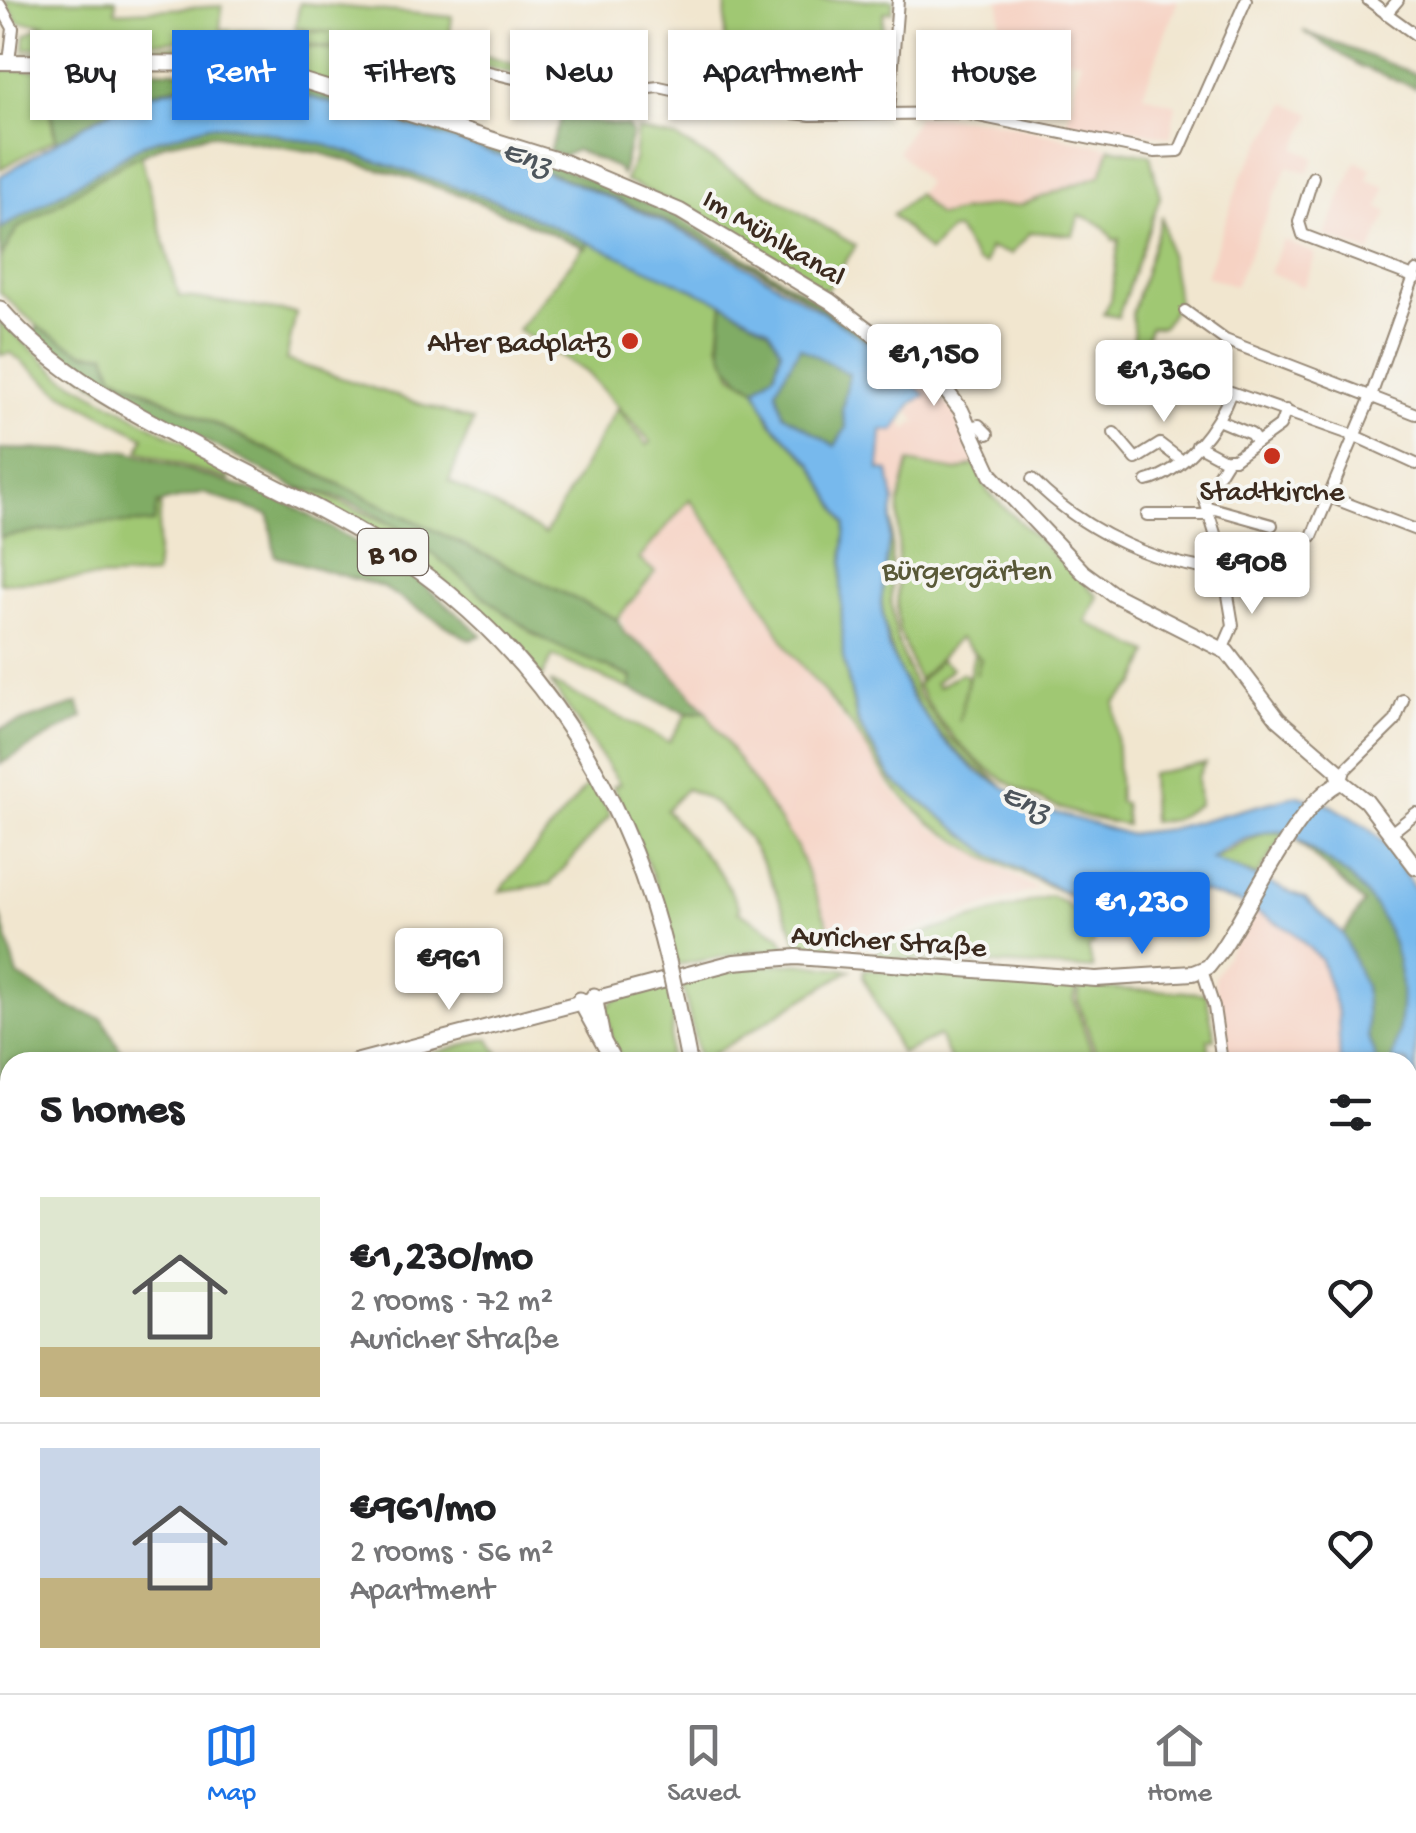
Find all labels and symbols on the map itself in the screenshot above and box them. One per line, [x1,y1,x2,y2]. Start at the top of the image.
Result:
water label: Enz [496,133,558,187]
street label: Im Mühlkanal [695,183,851,296]
pin: €1,150 [853,324,1015,409]
place label: Alter Badplatz [427,328,611,363]
marker: Alter Badplatz [619,330,641,352]
pin: €1,360 [1083,340,1245,425]
marker: Stadtkirche [1261,445,1283,467]
place label: Stadtkirche [1200,477,1345,512]
road number: B 10 [358,529,428,575]
pin: €908 [1193,532,1311,617]
park label: Bürgergärten [881,556,1052,591]
water label: Enz [994,776,1057,833]
pin: €1,230 [1061,872,1223,957]
street label: Auricher Straße [790,919,988,968]
pin: €961 [390,928,508,1013]

